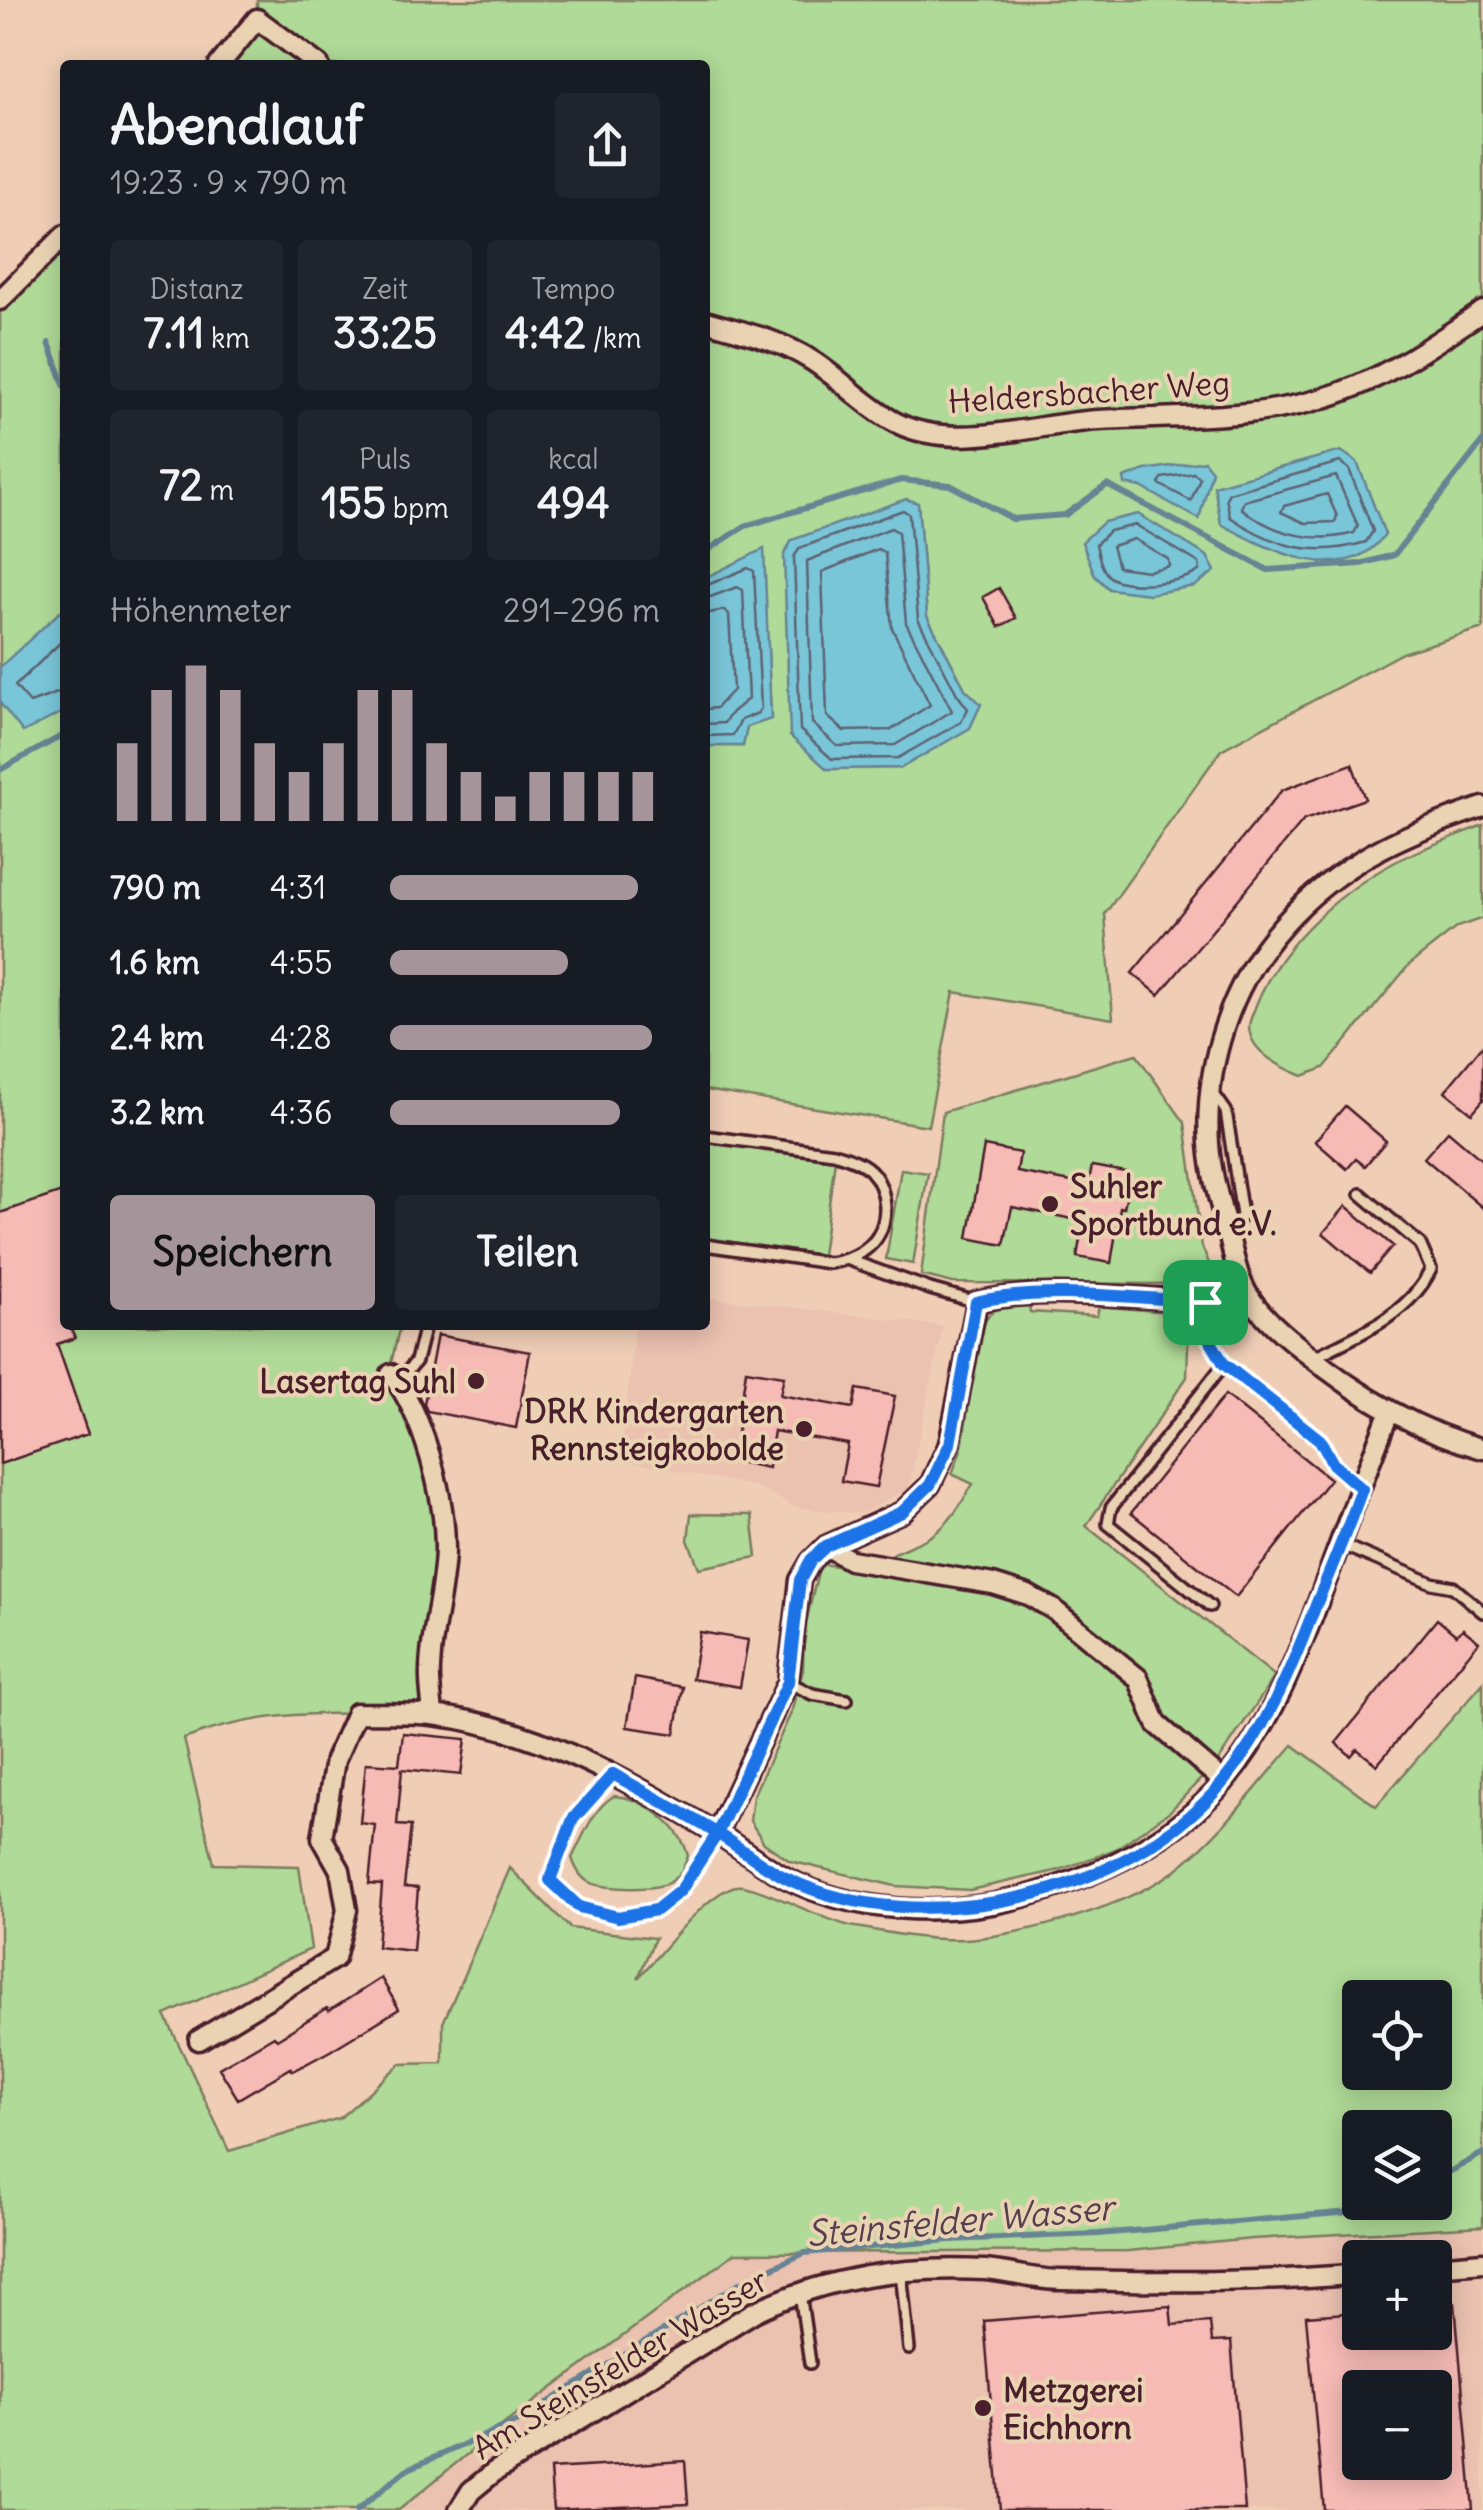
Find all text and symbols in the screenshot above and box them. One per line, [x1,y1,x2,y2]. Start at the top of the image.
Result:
text: Abendlauf [110,90,363,159]
button: share [555,93,660,198]
text: 19:23 · 9 × 790 m [110,162,347,203]
text: Distanz [150,271,244,307]
text: Zeit [362,271,408,307]
text: Tempo [531,271,615,307]
text: 7.11 [143,307,204,359]
text: 33:25 [333,307,437,359]
text: 4:42 [505,307,586,359]
text: km [204,320,250,356]
text: /km [586,320,642,356]
street label: Heldersbacher Weg [947,362,1231,422]
text: Puls [359,441,411,477]
text: kcal [548,441,599,477]
text: 72 [159,459,203,511]
text: m [203,472,234,508]
text: 155 [321,477,386,529]
text: 494 [537,477,610,529]
text: bpm [386,490,449,526]
text: Höhenmeter [110,590,291,631]
text: 291–296 m [503,590,660,631]
text: 790 m [110,867,201,908]
text: 4:31 [270,867,326,908]
text: 1.6 km [110,942,200,983]
text: 4:55 [270,942,333,983]
text: 2.4 km [110,1017,204,1058]
text: 4:28 [270,1017,332,1058]
text: 3.2 km [110,1092,204,1133]
text: 4:36 [270,1092,332,1133]
place label: Suhler Sportbund e.V. [1070,1166,1277,1244]
marker: Suhler Sportbund e.V. [1039,1193,1061,1215]
button: Speichern [110,1195,375,1310]
button: Teilen [395,1195,660,1310]
pin [1163,1260,1248,1345]
icon: arrive [1178,1275,1233,1330]
place label: Lasertag Suhl [259,1361,456,1402]
marker: Lasertag Suhl [465,1370,487,1392]
place label: DRK Kindergarten Rennsteigkobolde [524,1391,784,1469]
marker: DRK Kindergarten Rennsteigkobolde [793,1418,815,1440]
map controls [1342,1980,1452,2480]
button: locate [1342,1980,1452,2090]
button: layers [1342,2110,1452,2220]
water label: Steinsfelder Wasser [805,2184,1119,2255]
button: + [1342,2240,1452,2350]
street label: Am Steinsfelder Wasser [465,2259,775,2469]
place label: Metzgerei Eichhorn [1003,2370,1143,2448]
button: − [1342,2370,1452,2480]
marker: Metzgerei Eichhorn [972,2397,994,2419]

